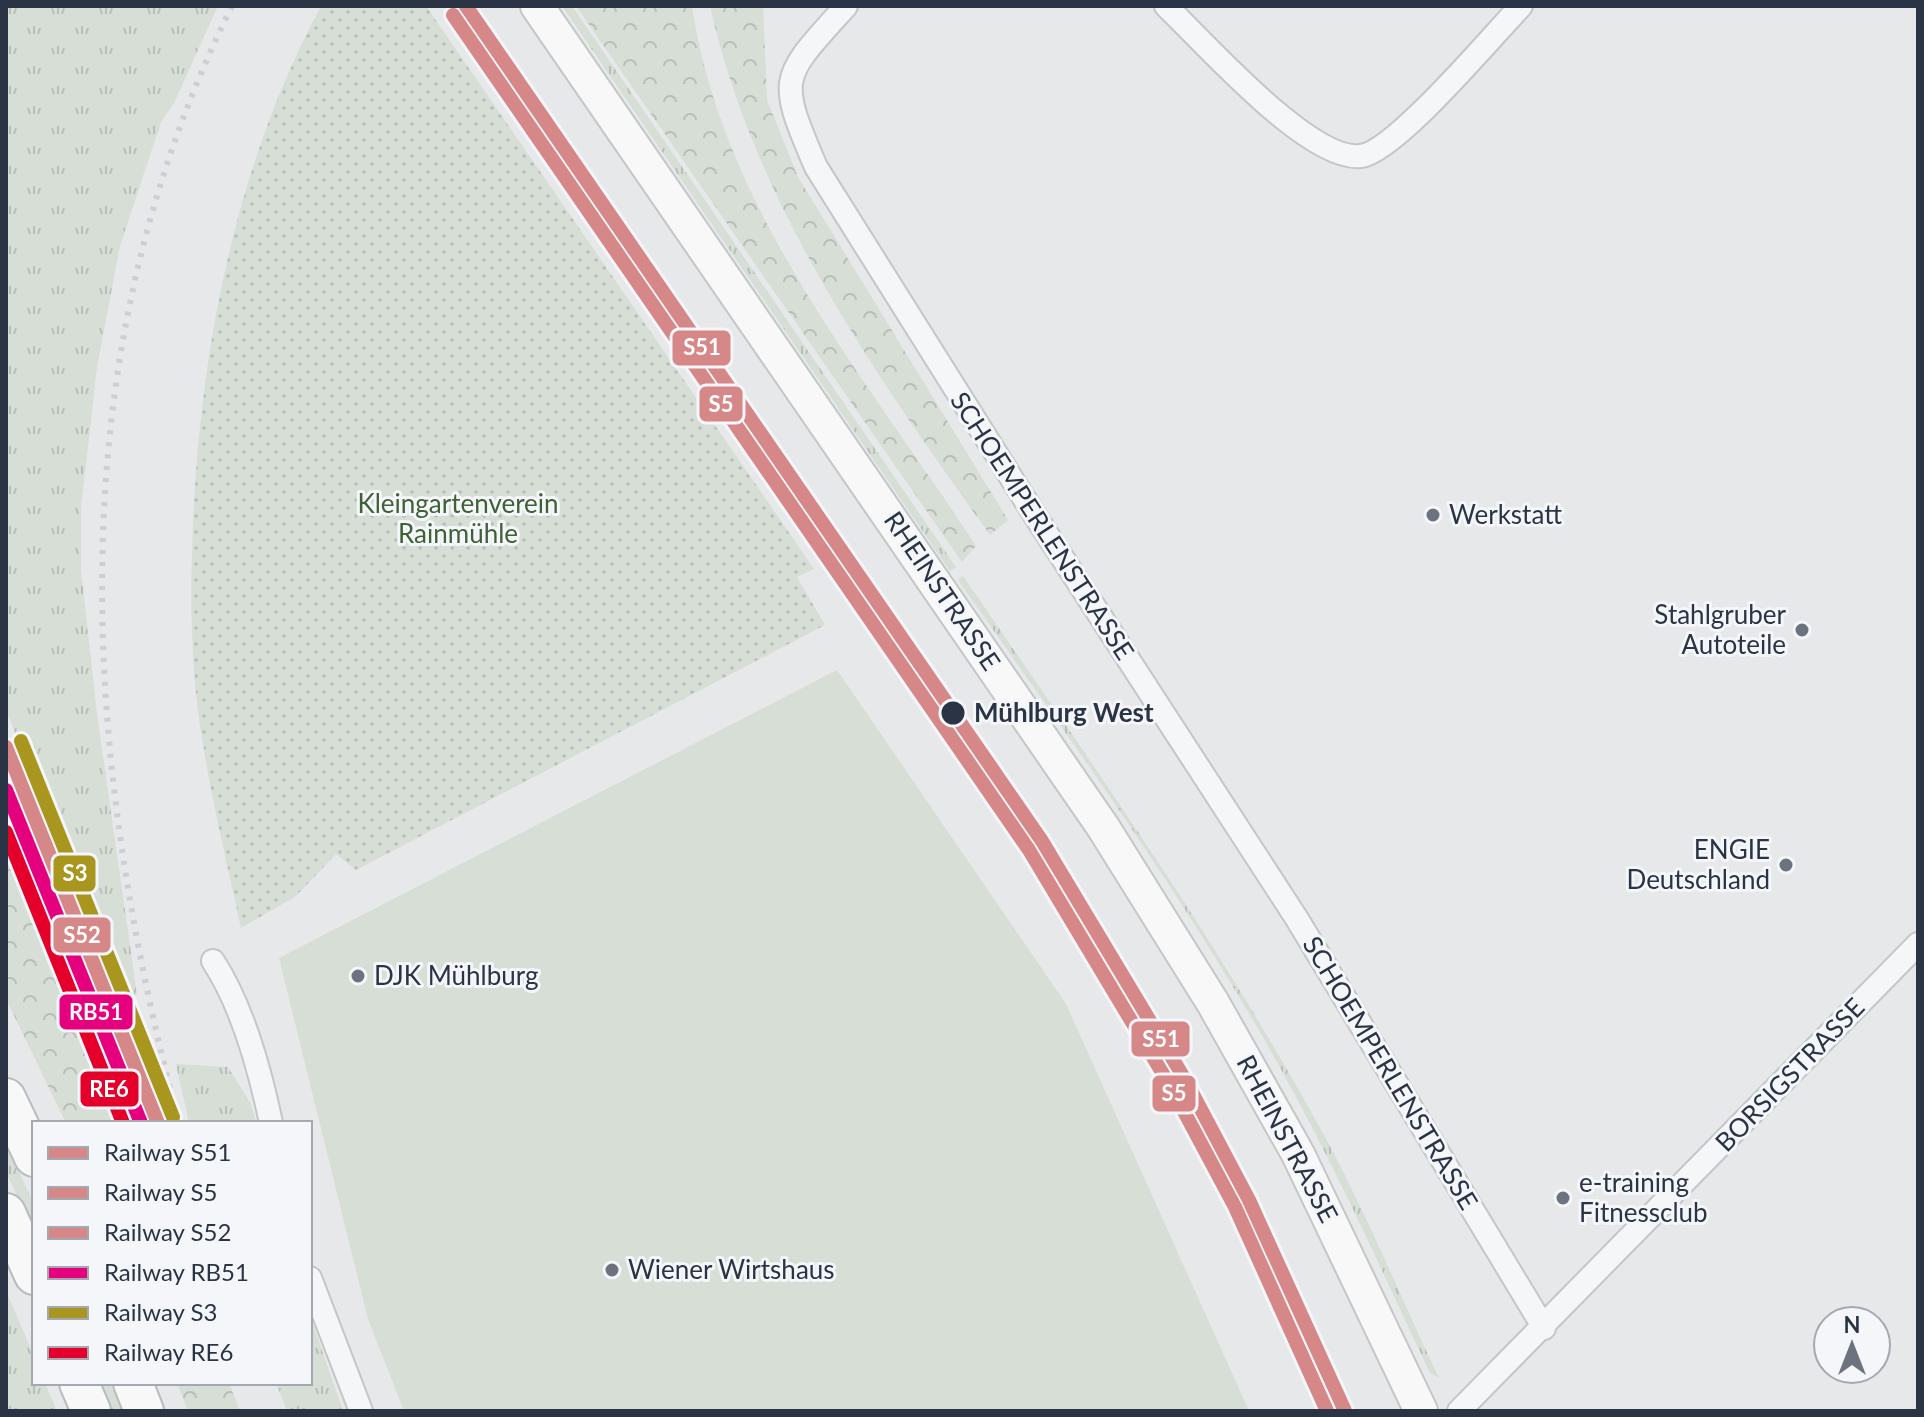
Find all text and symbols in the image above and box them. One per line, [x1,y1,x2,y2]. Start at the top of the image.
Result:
line badge: S51 [671,329,732,367]
text: S51 [683,333,721,360]
line badge: S5 [698,385,744,423]
street label: SCHOEMPERLENSTRASSE [944,385,1141,665]
text: S5 [709,390,733,417]
park label: Kleingartenverein Rainmühle [357,487,559,549]
place label: Werkstatt [1449,498,1562,530]
street label: RHEINSTRASSE [878,505,1008,676]
marker: Werkstatt [1424,506,1442,524]
place label: Stahlgruber Autoteile [1654,598,1787,660]
marker: Stahlgruber Autoteile [1793,621,1811,639]
place label: Mühlburg West [974,696,1154,728]
marker: Mühlburg West [939,699,967,727]
place label: ENGIE Deutschland [1627,833,1770,895]
line badge: S3 [52,854,97,893]
marker: ENGIE Deutschland [1777,856,1795,874]
text: S3 [63,859,87,886]
line badge: S52 [52,916,112,954]
text: S52 [63,921,101,948]
street label: SCHOEMPERLENSTRASSE [1297,930,1485,1215]
place label: DJK Mühlburg [374,959,538,991]
marker: DJK Mühlburg [349,967,367,985]
street label: BORSIGSTRASSE [1708,991,1871,1158]
line badge: RB51 [58,993,134,1031]
text: RB51 [69,998,123,1025]
line badge: S51 [1130,1020,1191,1058]
text: S51 [1142,1025,1180,1052]
street label: RHEINSTRASSE [1230,1049,1345,1228]
line badge: RE6 [79,1070,140,1108]
line badge: S5 [1151,1074,1197,1113]
text: RE6 [89,1075,129,1102]
text: S5 [1162,1079,1186,1106]
legend [32,1121,312,1385]
text: Railway S51 [104,1137,231,1166]
place label: e-training Fitnessclub [1579,1166,1708,1228]
text: Railway S5 [104,1177,217,1206]
marker: e-training Fitnessclub [1554,1189,1572,1207]
text: Railway S52 [104,1217,231,1246]
place label: Wiener Wirtshaus [628,1253,835,1285]
text: Railway RB51 [104,1257,249,1286]
marker: Wiener Wirtshaus [603,1261,621,1279]
text: Railway S3 [104,1297,217,1326]
north arrow [1812,1305,1892,1385]
text: N [1844,1311,1860,1338]
text: Railway RE6 [104,1337,233,1366]

